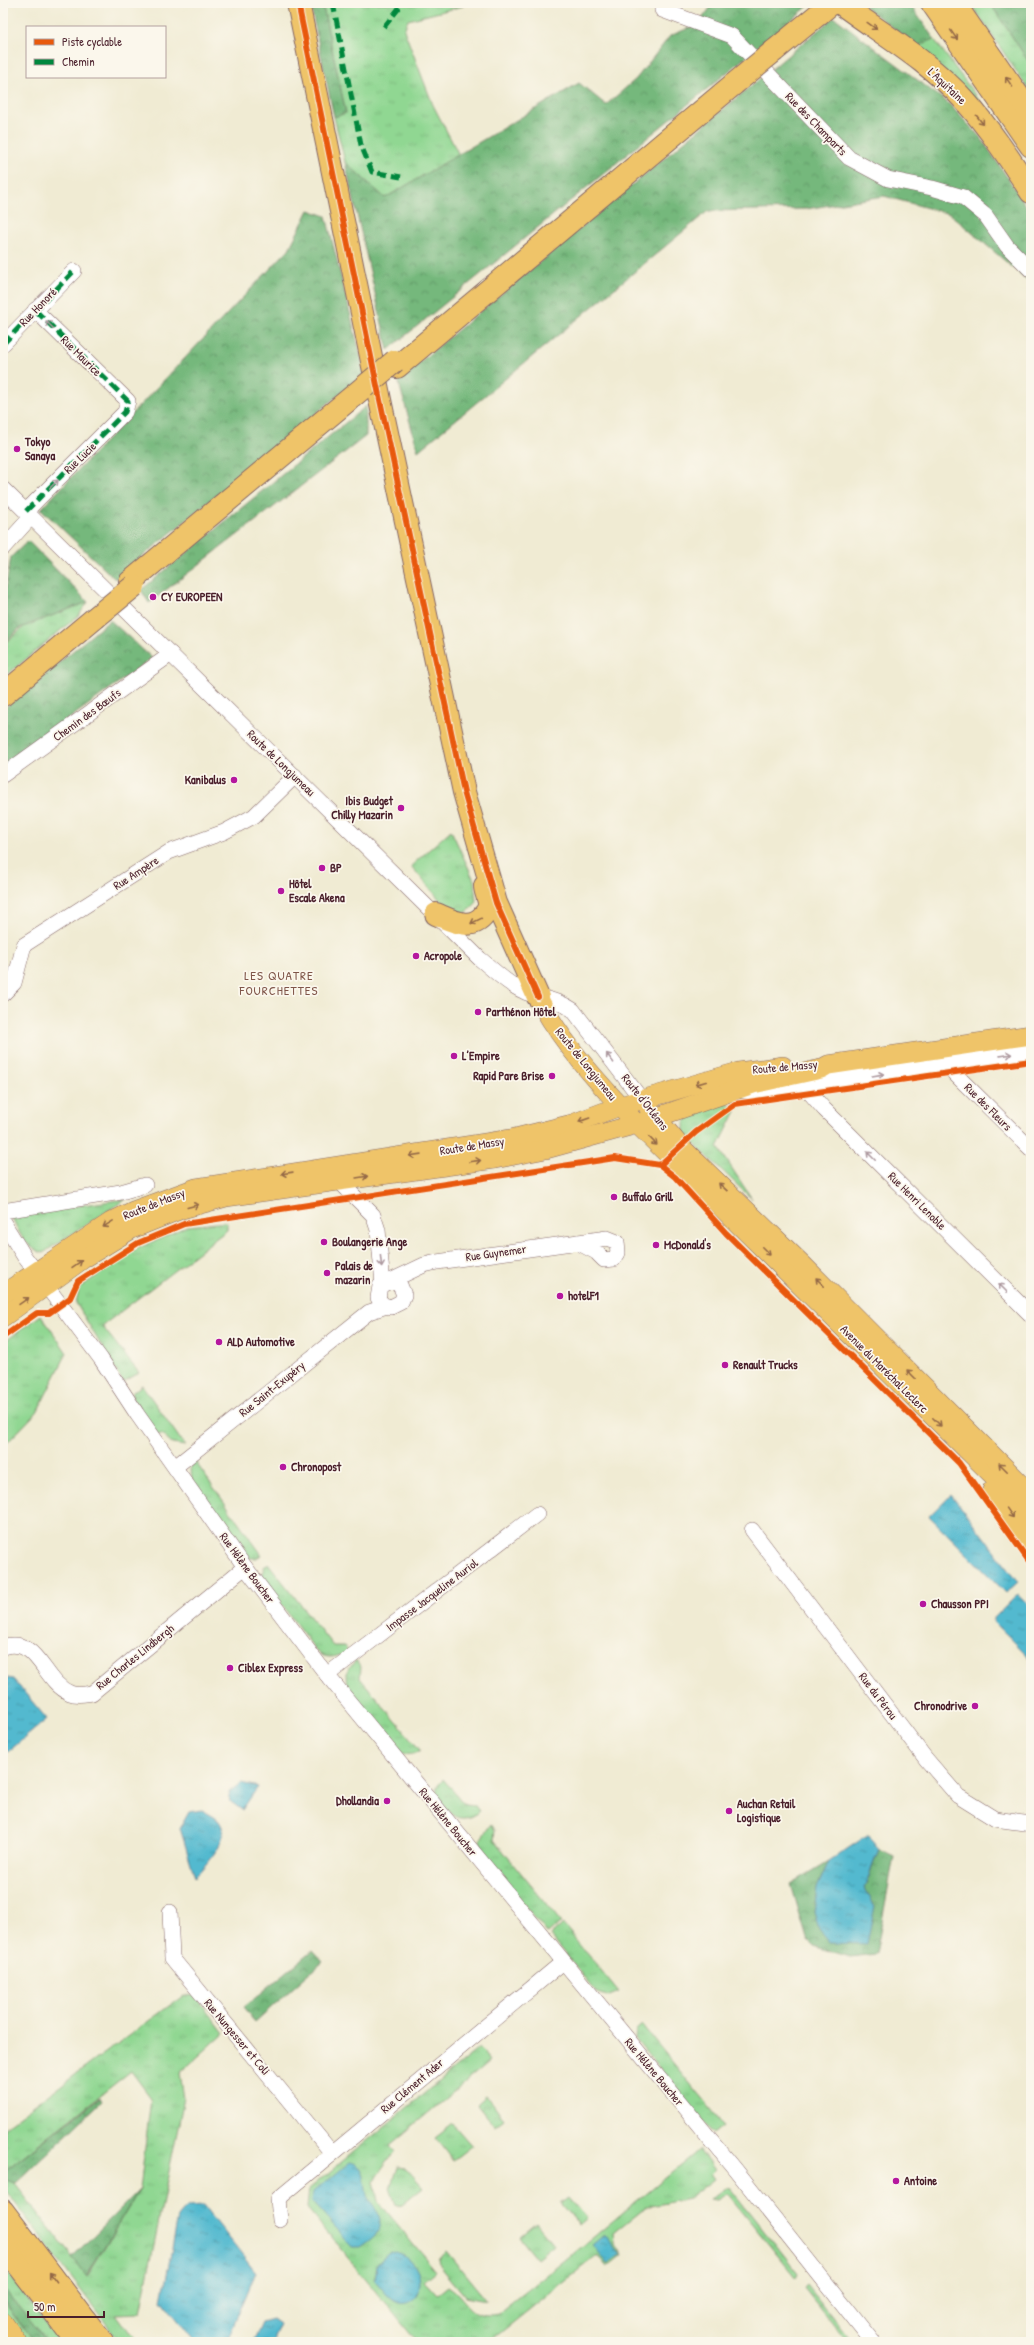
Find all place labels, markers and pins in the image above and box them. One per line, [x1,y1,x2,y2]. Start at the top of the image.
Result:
place label: Tokyo Sanaya [24,433,55,465]
marker: Tokyo Sanaya [12,444,22,454]
place label: CY EUROPEEN [161,588,223,605]
marker: CY EUROPEEN [148,592,158,602]
place label: Kanibalus [185,771,226,788]
marker: Kanibalus [229,775,239,785]
place label: Ibis Budget Chilly Mazarin [331,792,394,824]
marker: Ibis Budget Chilly Mazarin [396,803,406,813]
place label: BP [330,859,342,876]
marker: BP [317,863,327,873]
place label: Hôtel Escale Akena [289,875,345,906]
marker: Hôtel Escale Akena [276,886,286,896]
place label: Acropole [424,947,462,965]
marker: Acropole [411,951,421,961]
place label: Parthénon Hôtel [486,1003,557,1020]
marker: Parthénon Hôtel [473,1007,483,1017]
place label: L’Empire [462,1047,500,1065]
marker: L’Empire [449,1051,459,1061]
place label: Rapid Pare Brise [473,1067,544,1085]
marker: Rapid Pare Brise [547,1071,557,1081]
place label: Buffalo Grill [622,1188,674,1205]
marker: Buffalo Grill [609,1192,619,1202]
place label: Boulangerie Ange [332,1233,408,1251]
place label: McDonald's [664,1236,711,1253]
marker: Boulangerie Ange [319,1237,329,1247]
marker: McDonald's [651,1240,661,1250]
place label: Palais de mazarin [335,1257,373,1288]
marker: Palais de mazarin [322,1268,332,1278]
place label: hotelF1 [568,1287,599,1304]
marker: hotelF1 [555,1291,565,1301]
place label: ALD Automotive [227,1333,295,1350]
marker: ALD Automotive [214,1337,224,1347]
place label: Renault Trucks [733,1356,798,1373]
marker: Renault Trucks [720,1360,730,1370]
place label: Chronopost [291,1458,342,1476]
marker: Chronopost [278,1462,288,1472]
place label: Chausson PPI [931,1595,989,1612]
marker: Chausson PPI [918,1599,928,1609]
place label: Ciblex Express [238,1659,303,1677]
marker: Ciblex Express [225,1663,235,1673]
place label: Chronodrive [914,1697,967,1714]
marker: Chronodrive [970,1701,980,1711]
place label: Dhollandia [336,1792,379,1809]
place label: Auchan Retail Logistique [737,1795,796,1827]
marker: Dhollandia [382,1796,392,1806]
marker: Auchan Retail Logistique [724,1806,734,1816]
place label: Antoine [904,2172,937,2189]
marker: Antoine [891,2176,901,2186]

